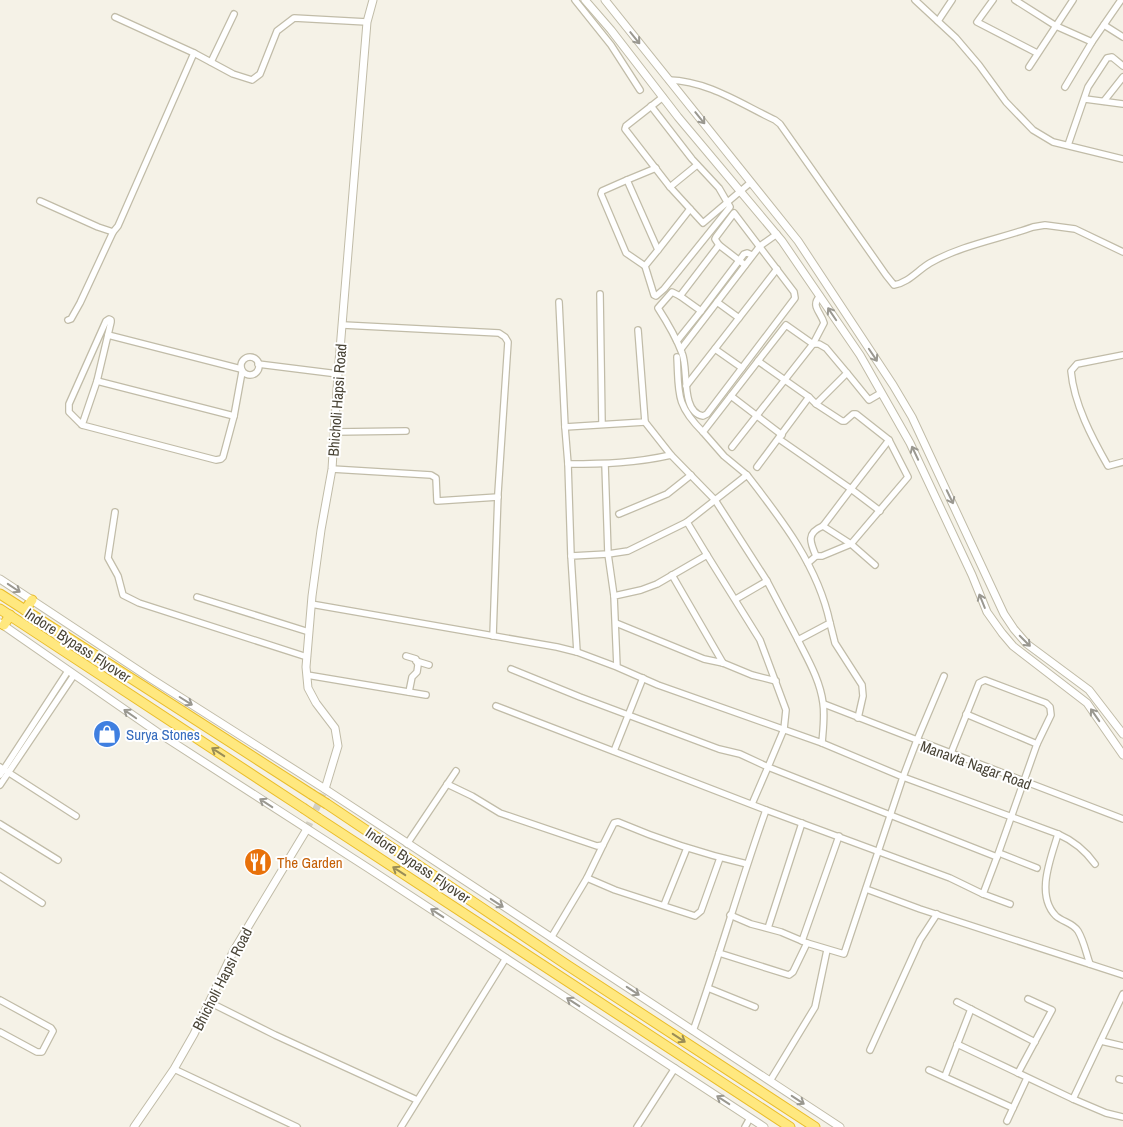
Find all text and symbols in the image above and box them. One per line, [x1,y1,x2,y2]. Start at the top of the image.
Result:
one-way arrow [630,31,641,44]
one-way arrow [694,111,705,124]
one-way arrow [827,307,837,321]
street label: Bhicholi Hapsi Road [323,343,351,457]
one-way arrow [868,347,878,361]
one-way arrow [910,446,920,461]
one-way arrow [946,489,956,504]
one-way arrow [7,583,21,593]
one-way arrow [977,594,987,609]
street label: Indore Bypass Flyover [21,603,135,687]
one-way arrow [1019,635,1031,647]
one-way arrow [179,696,193,706]
one-way arrow [1090,708,1100,722]
one-way arrow [124,709,138,719]
shop icon: Surya Stones [92,719,122,749]
place label: Surya Stones [126,724,200,745]
street label: Manavta Nagar Road [917,735,1035,795]
one-way arrow [211,747,225,757]
one-way arrow [260,797,274,807]
street label: Indore Bypass Flyover [361,822,475,908]
restaurant icon: The Garden [243,847,273,877]
place label: The Garden [277,852,343,873]
one-way arrow [393,866,407,876]
one-way arrow [489,898,503,908]
one-way arrow [430,908,444,918]
street label: Bhicholi Hapsi Road [187,924,257,1034]
one-way arrow [626,986,640,997]
one-way arrow [566,996,580,1006]
one-way arrow [671,1033,685,1043]
one-way arrow [791,1094,805,1105]
one-way arrow [717,1095,731,1105]

